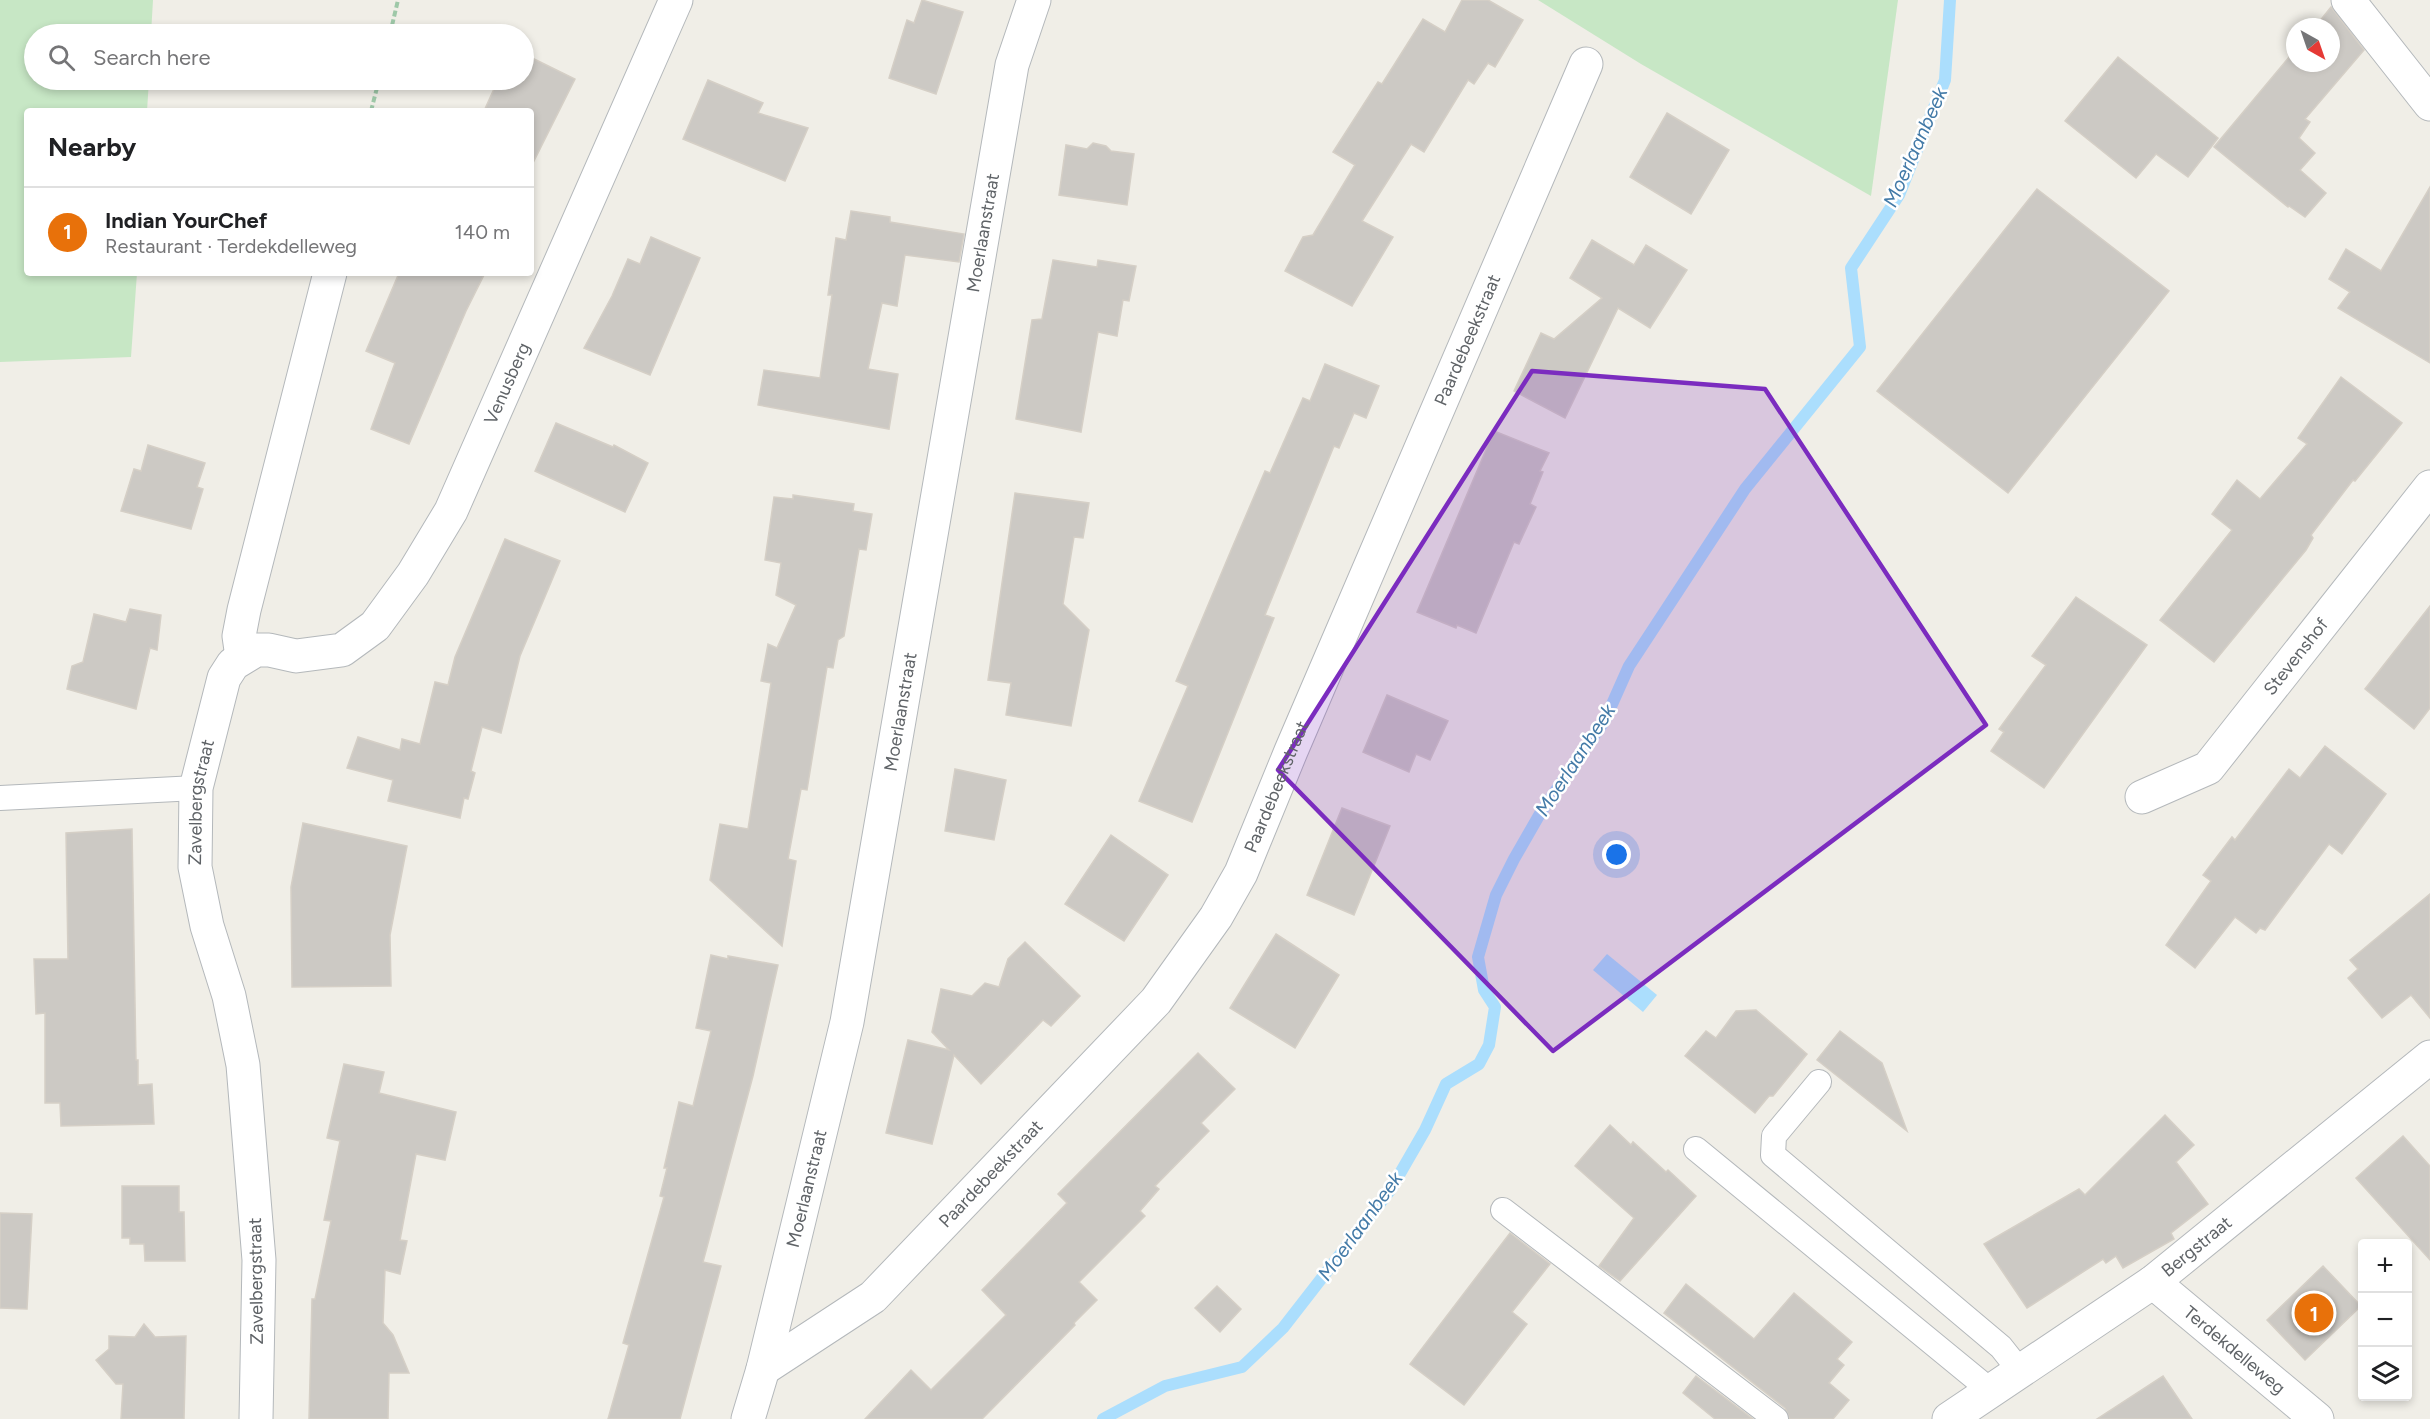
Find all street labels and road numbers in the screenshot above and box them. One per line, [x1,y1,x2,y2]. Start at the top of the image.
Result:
street label: Moerlaanstraat [962,171,1004,294]
street label: Paardebeekstraat [1430,271,1505,409]
street label: Venusberg [480,339,535,428]
street label: Stevenshof [2259,613,2333,700]
street label: Moerlaanstraat [879,650,922,773]
street label: Paardebeekstraat [1240,717,1314,856]
street label: Zavelbergstraat [184,737,219,865]
street label: Paardebeekstraat [934,1115,1047,1232]
street label: Moerlaanstraat [782,1127,832,1250]
street label: Bergstraat [2157,1211,2236,1282]
street label: Zavelbergstraat [244,1217,268,1345]
street label: Terdekdelleweg [2179,1301,2290,1399]

